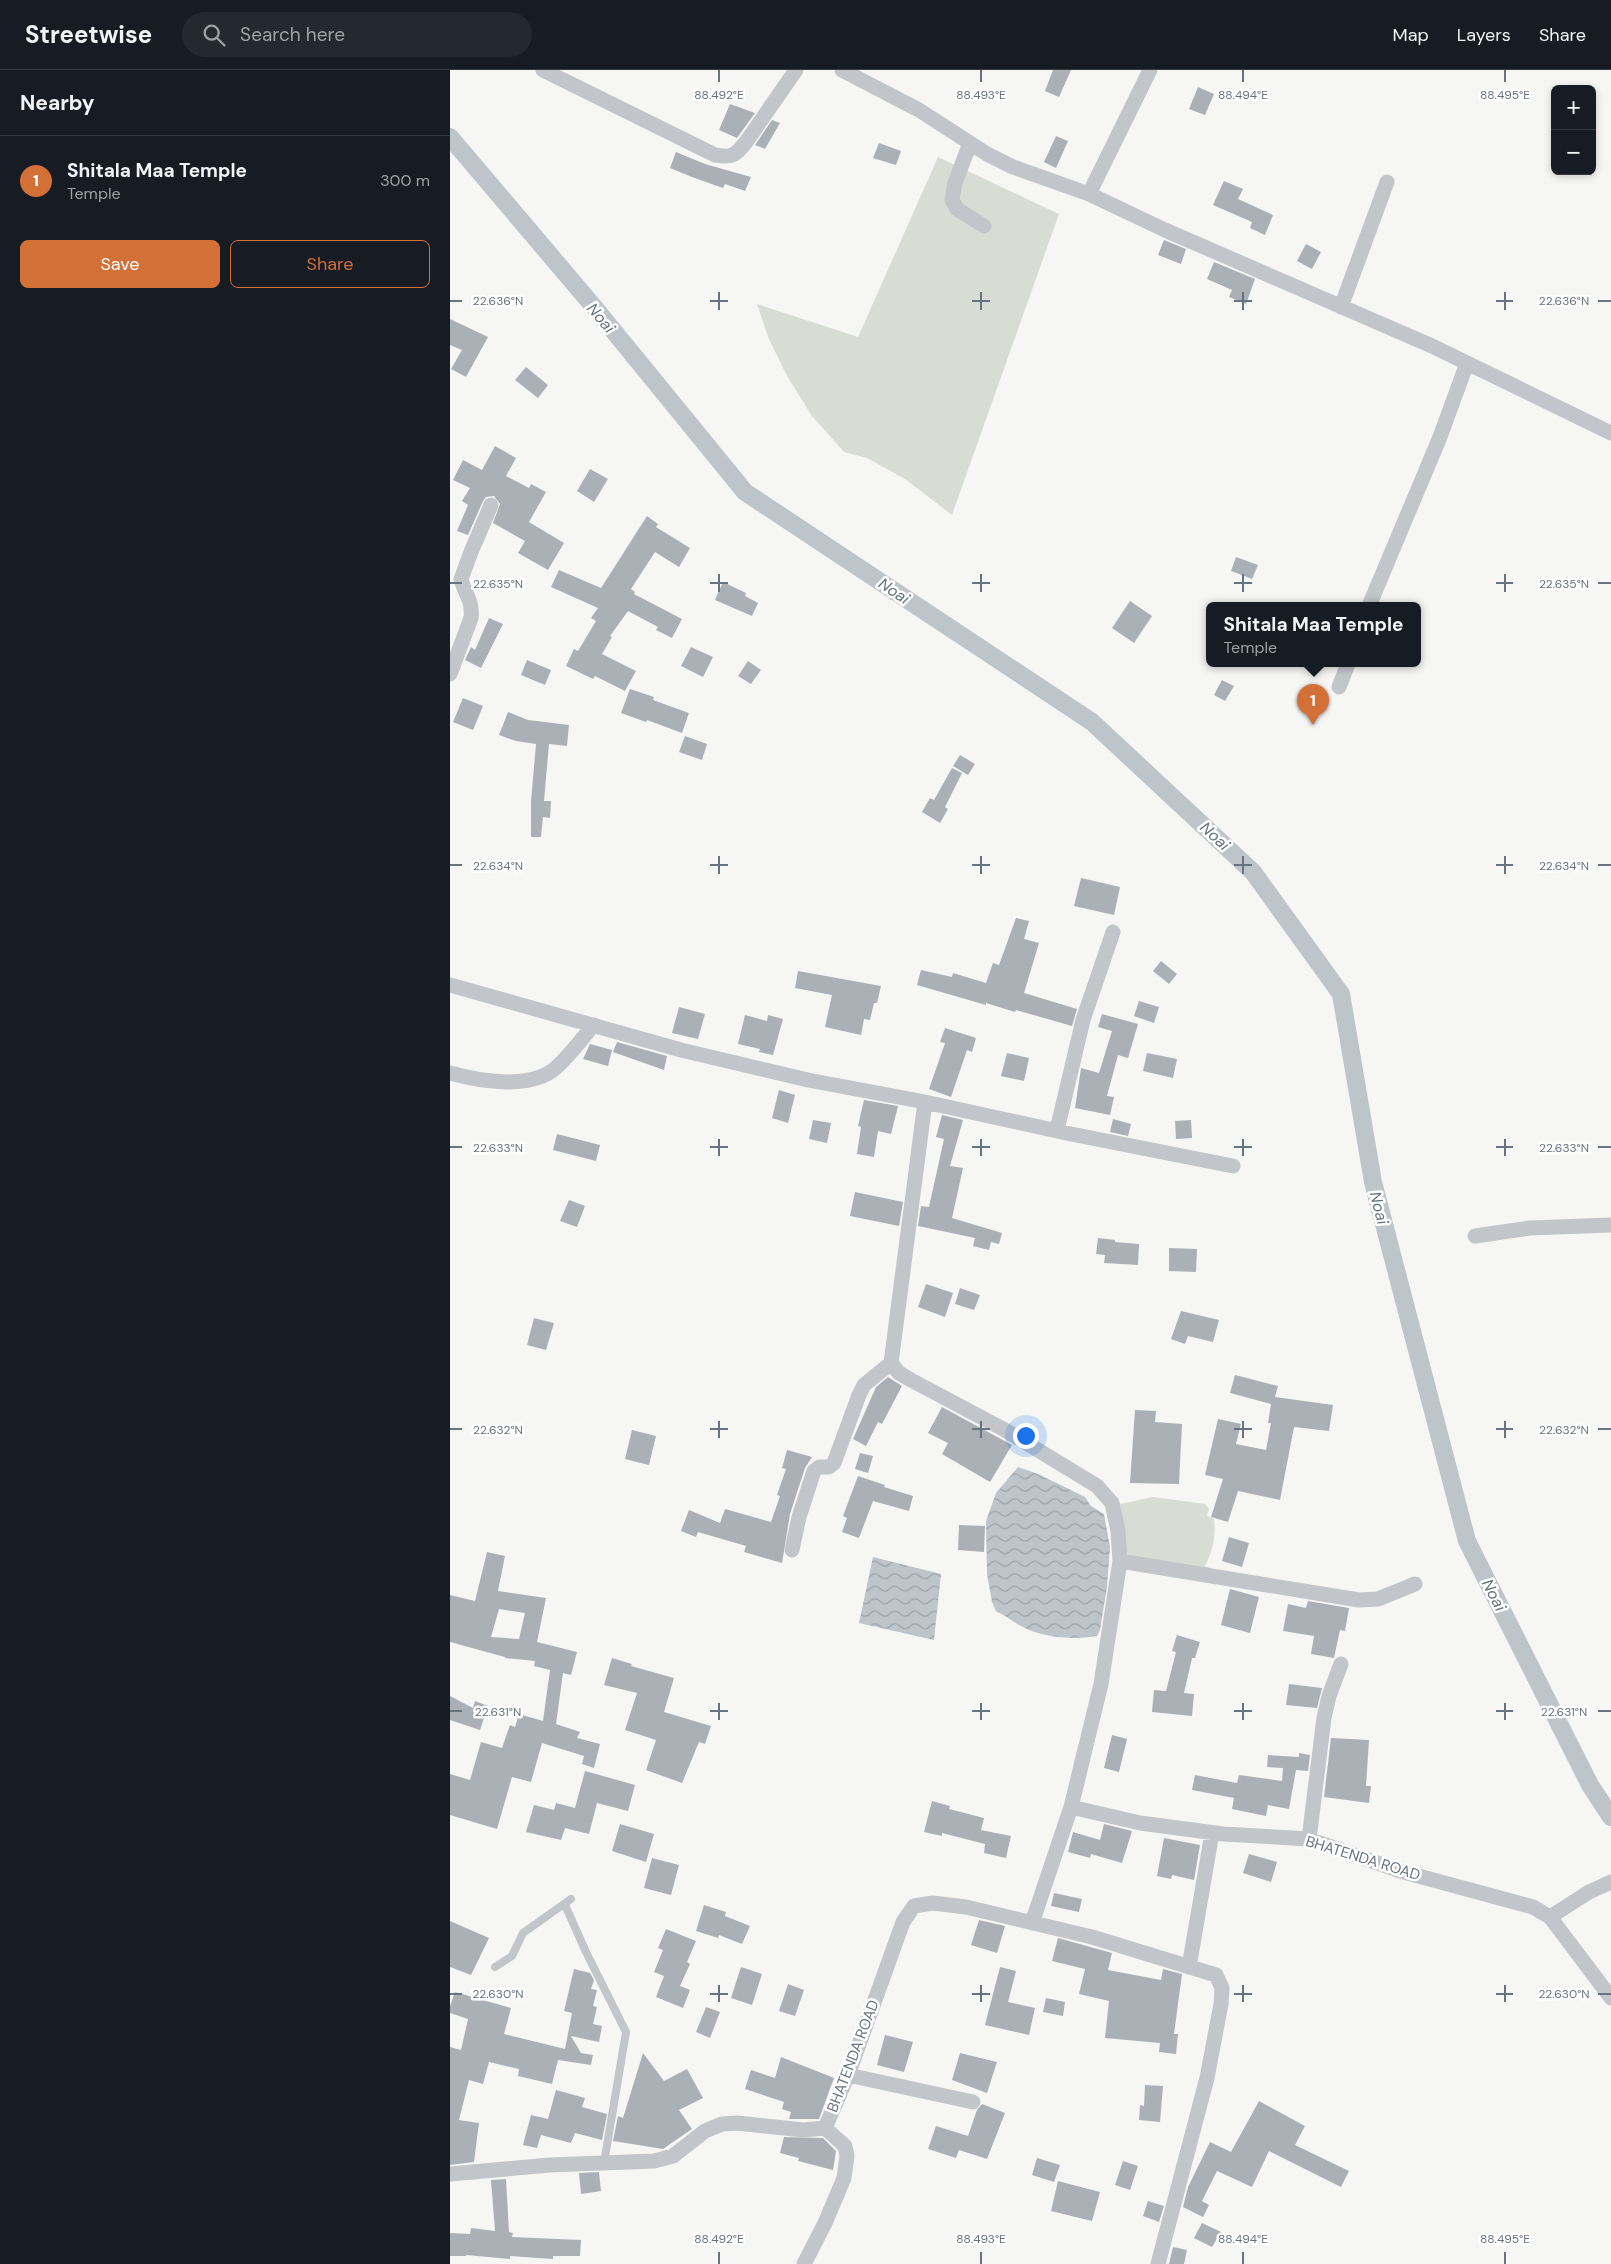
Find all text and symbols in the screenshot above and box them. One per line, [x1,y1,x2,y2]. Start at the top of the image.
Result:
search box [182,12,532,57]
text: Streetwise [25,19,152,50]
icon: search [200,21,228,49]
text: Search here [240,22,345,47]
text: Map [1393,23,1429,47]
text: Layers [1457,23,1511,47]
text: Share [1539,23,1586,47]
map controls [1551,85,1596,175]
button: + [1551,85,1596,130]
text: 88.492°E [694,87,744,103]
text: 88.493°E [956,87,1006,103]
text: 88.494°E [1218,87,1268,103]
text: 88.495°E [1480,87,1530,103]
text: Nearby [20,89,94,117]
button: − [1551,130,1596,175]
text: Shitala Maa Temple [67,158,247,183]
text: 1 [33,170,39,191]
text: 300 m [380,170,430,191]
text: Temple [67,183,121,204]
button: Save [20,240,220,288]
button: Share [230,240,430,288]
text: 22.636°N [473,293,523,309]
text: 22.636°N [1539,293,1589,309]
water label: Noai [582,298,620,338]
water label: Noai [874,573,915,610]
text: 22.635°N [473,576,523,592]
text: 22.635°N [1539,576,1589,592]
popup [1206,602,1421,667]
text: Shitala Maa Temple [1224,612,1403,637]
text: Temple [1224,637,1277,658]
pin: 1 [1297,684,1329,725]
water label: Noai [1196,817,1235,856]
text: 22.634°N [473,858,523,874]
text: 22.634°N [1539,858,1589,874]
text: 22.633°N [473,1140,523,1156]
text: 22.633°N [1539,1140,1589,1156]
water label: Noai [1365,1189,1394,1228]
text: 22.632°N [473,1422,523,1438]
text: 22.632°N [1539,1422,1589,1438]
your location [1013,1423,1039,1449]
water label: Noai [1477,1575,1511,1616]
text: 22.631°N [475,1704,521,1720]
text: 22.631°N [1541,1704,1587,1720]
street label: BHATENDA ROAD [1303,1831,1423,1885]
text: 22.630°N [472,1986,524,2002]
text: 22.630°N [1538,1986,1590,2002]
street label: BHATENDA ROAD [822,1997,884,2115]
text: 88.492°E [694,2231,744,2247]
text: 88.493°E [956,2231,1006,2247]
text: 88.494°E [1218,2231,1268,2247]
text: 88.495°E [1480,2231,1530,2247]

